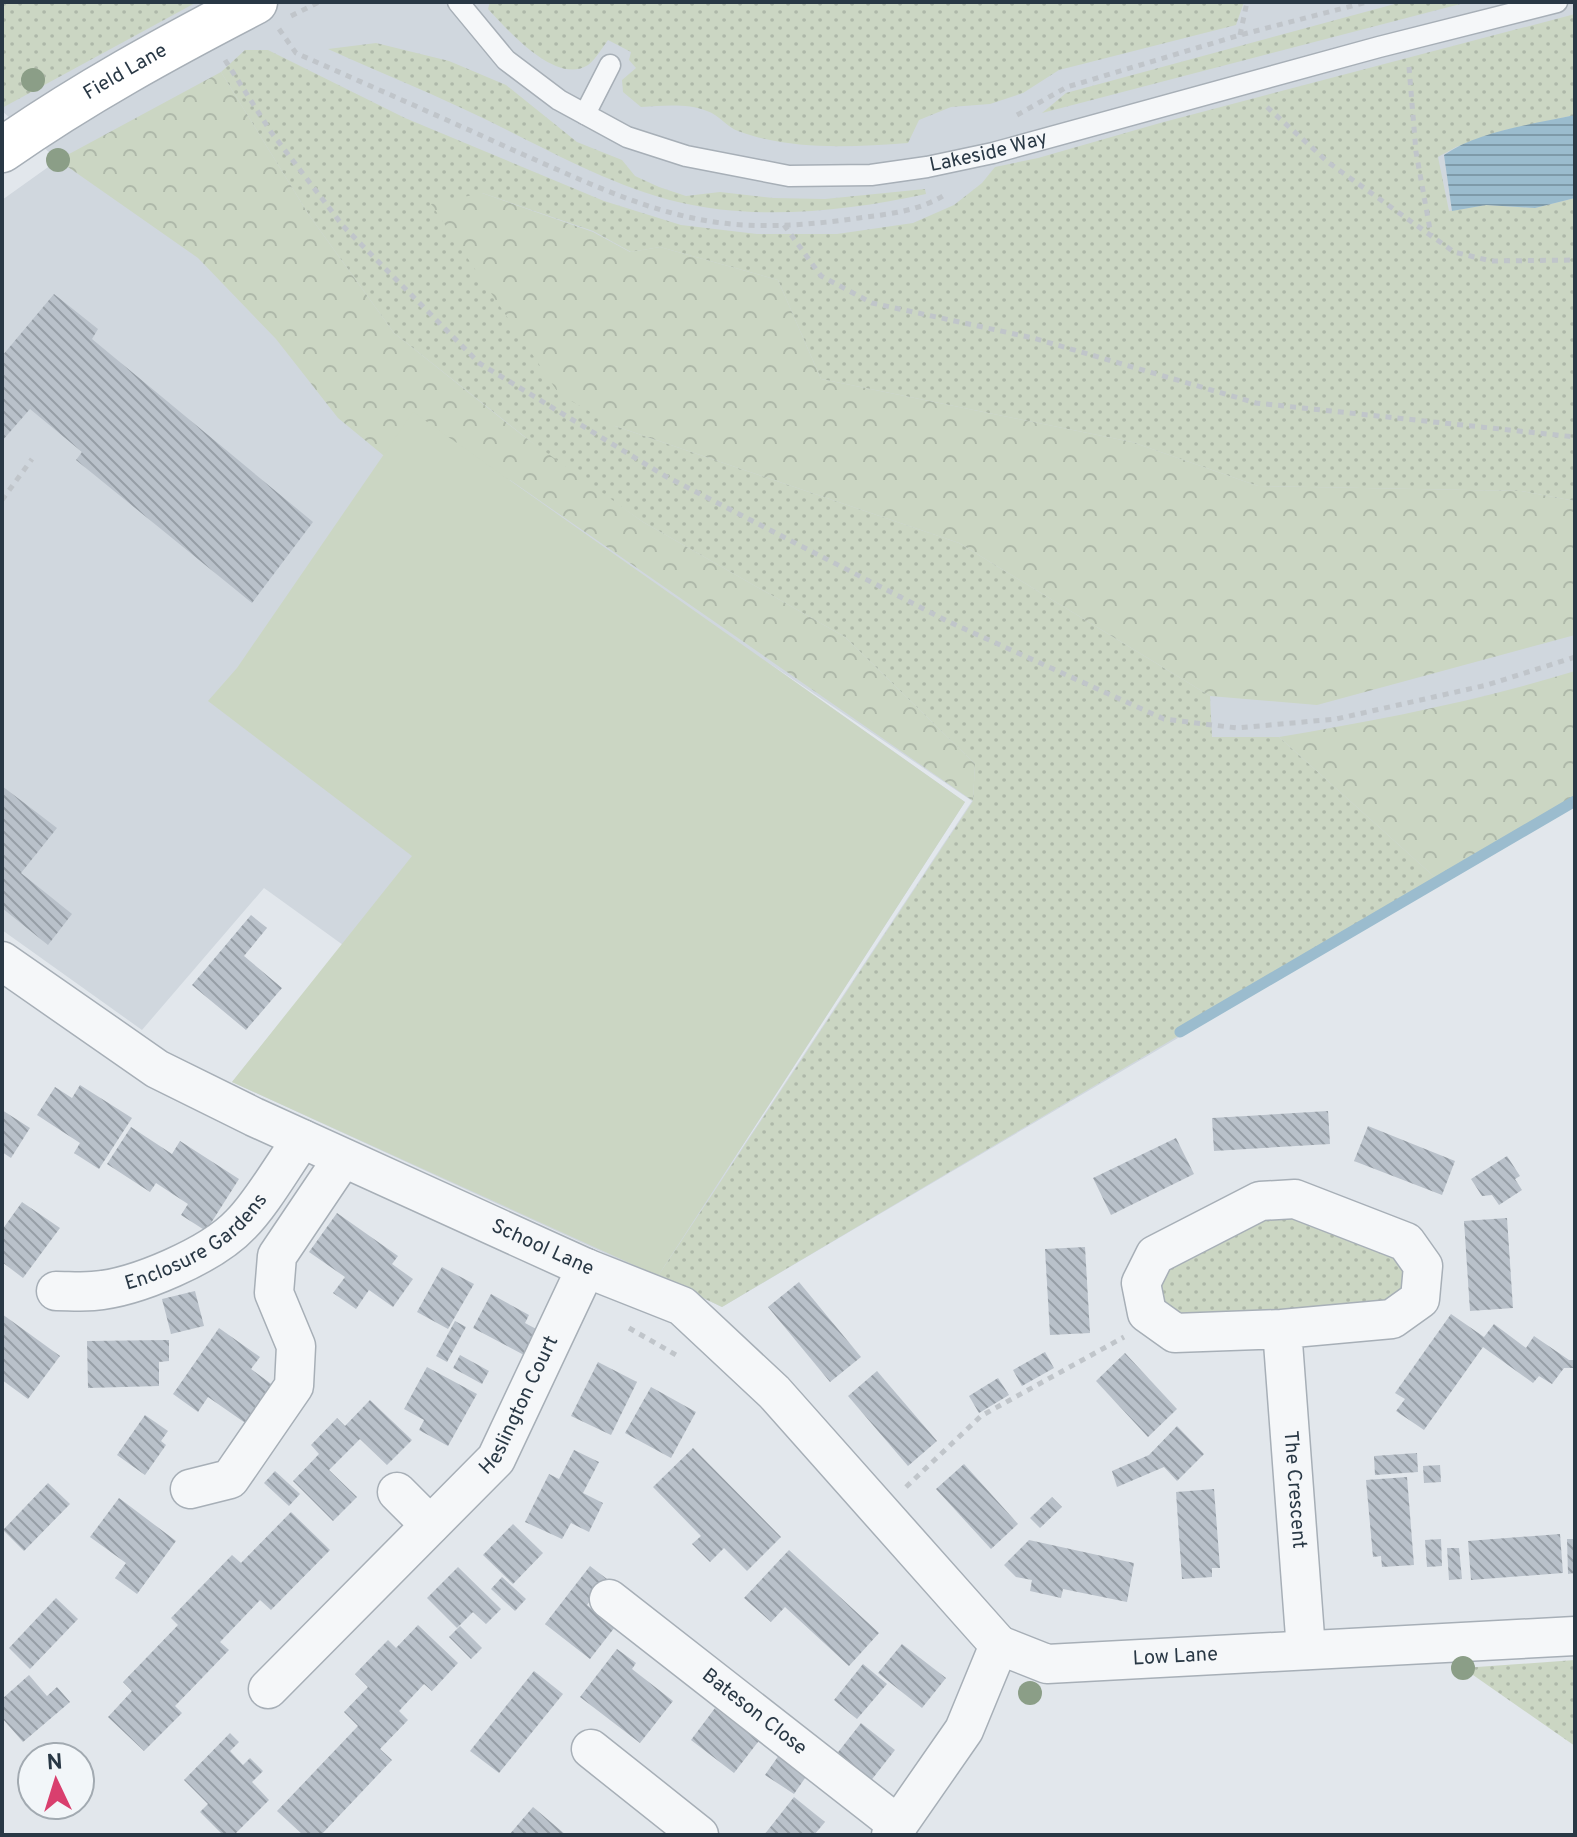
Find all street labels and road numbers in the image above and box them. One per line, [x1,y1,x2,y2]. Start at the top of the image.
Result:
street label: Field Lane [79,38,172,107]
street label: Lakeside Way [927,126,1051,179]
street label: Enclosure Gardens [122,1189,274,1297]
street label: School Lane [487,1214,597,1283]
street label: Heslington Court [474,1332,565,1481]
street label: The Crescent [1277,1430,1311,1550]
street label: Low Lane [1132,1642,1219,1672]
street label: Bateson Close [696,1663,812,1762]

